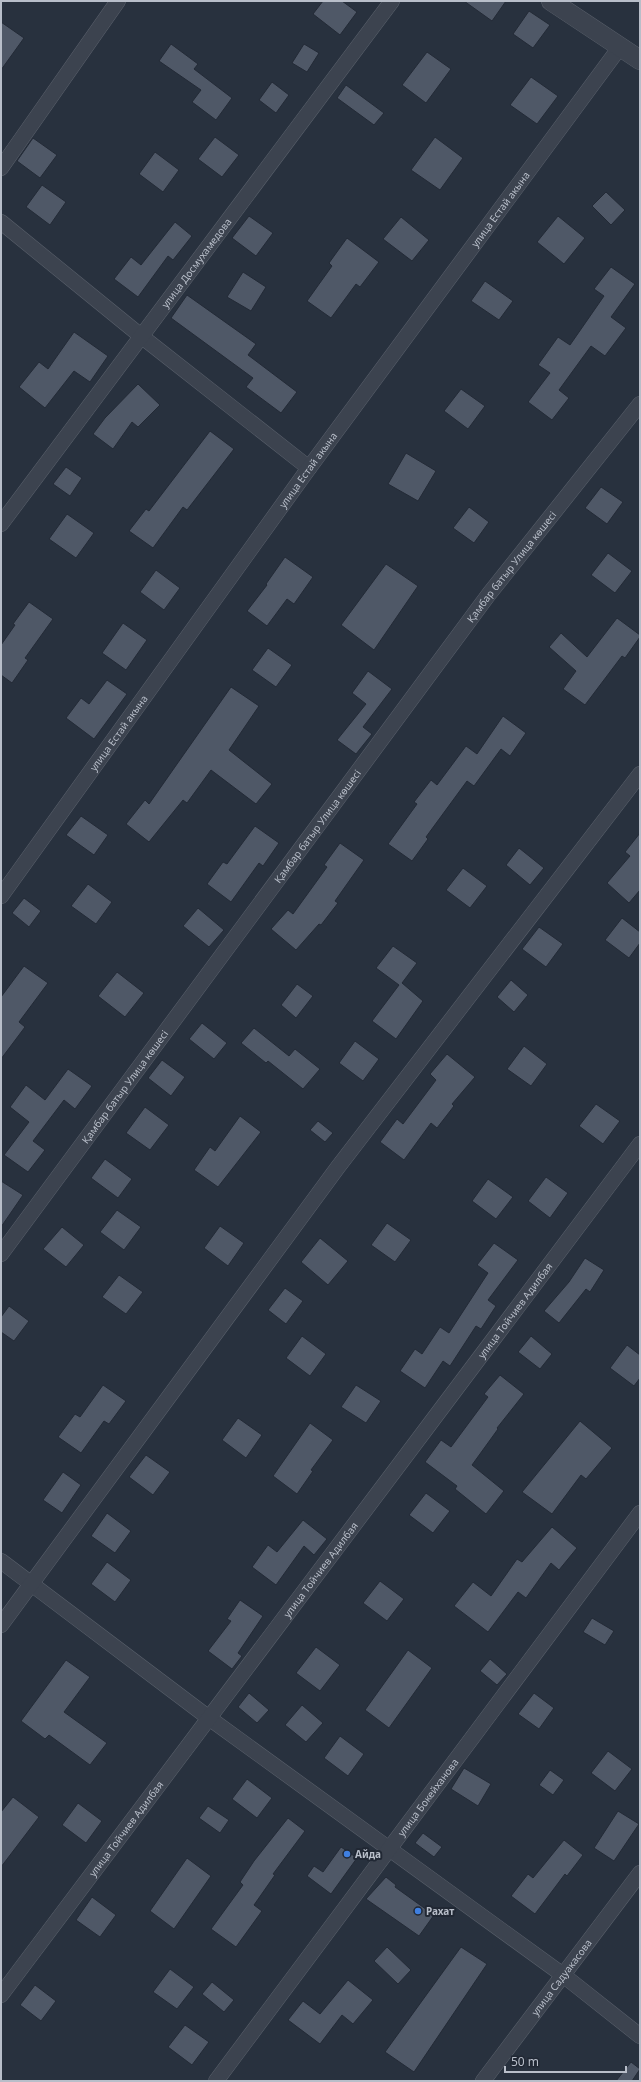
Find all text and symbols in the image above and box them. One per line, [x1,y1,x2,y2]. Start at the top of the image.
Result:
street label: улица Естай акына [468,169,533,250]
street label: улица Досмухамедова [158,215,234,311]
street label: улица Естай акына [275,429,340,511]
street label: Қамбар батыр Улица көшесі [463,508,559,625]
street label: улица Естай акына [86,692,151,774]
street label: Қамбар батыр Улица көшесі [271,767,364,886]
street label: Қамбар батыр Улица көшесі [78,1027,171,1146]
street label: улица Тойчиев Адилбая [475,1260,555,1361]
street label: улица Тойчиев Адилбая [280,1519,361,1620]
street label: улица Бокейханова [394,1756,461,1839]
street label: улица Тойчиев Адилбая [85,1778,166,1879]
place label: Айда [355,1847,381,1861]
marker: Айда [342,1849,352,1859]
place label: Рахат [426,1904,454,1918]
marker: Рахат [413,1906,423,1916]
street label: улица Садуакасова [528,1936,595,2018]
scale bar [505,2048,626,2074]
text: 50 m [511,2053,539,2070]

